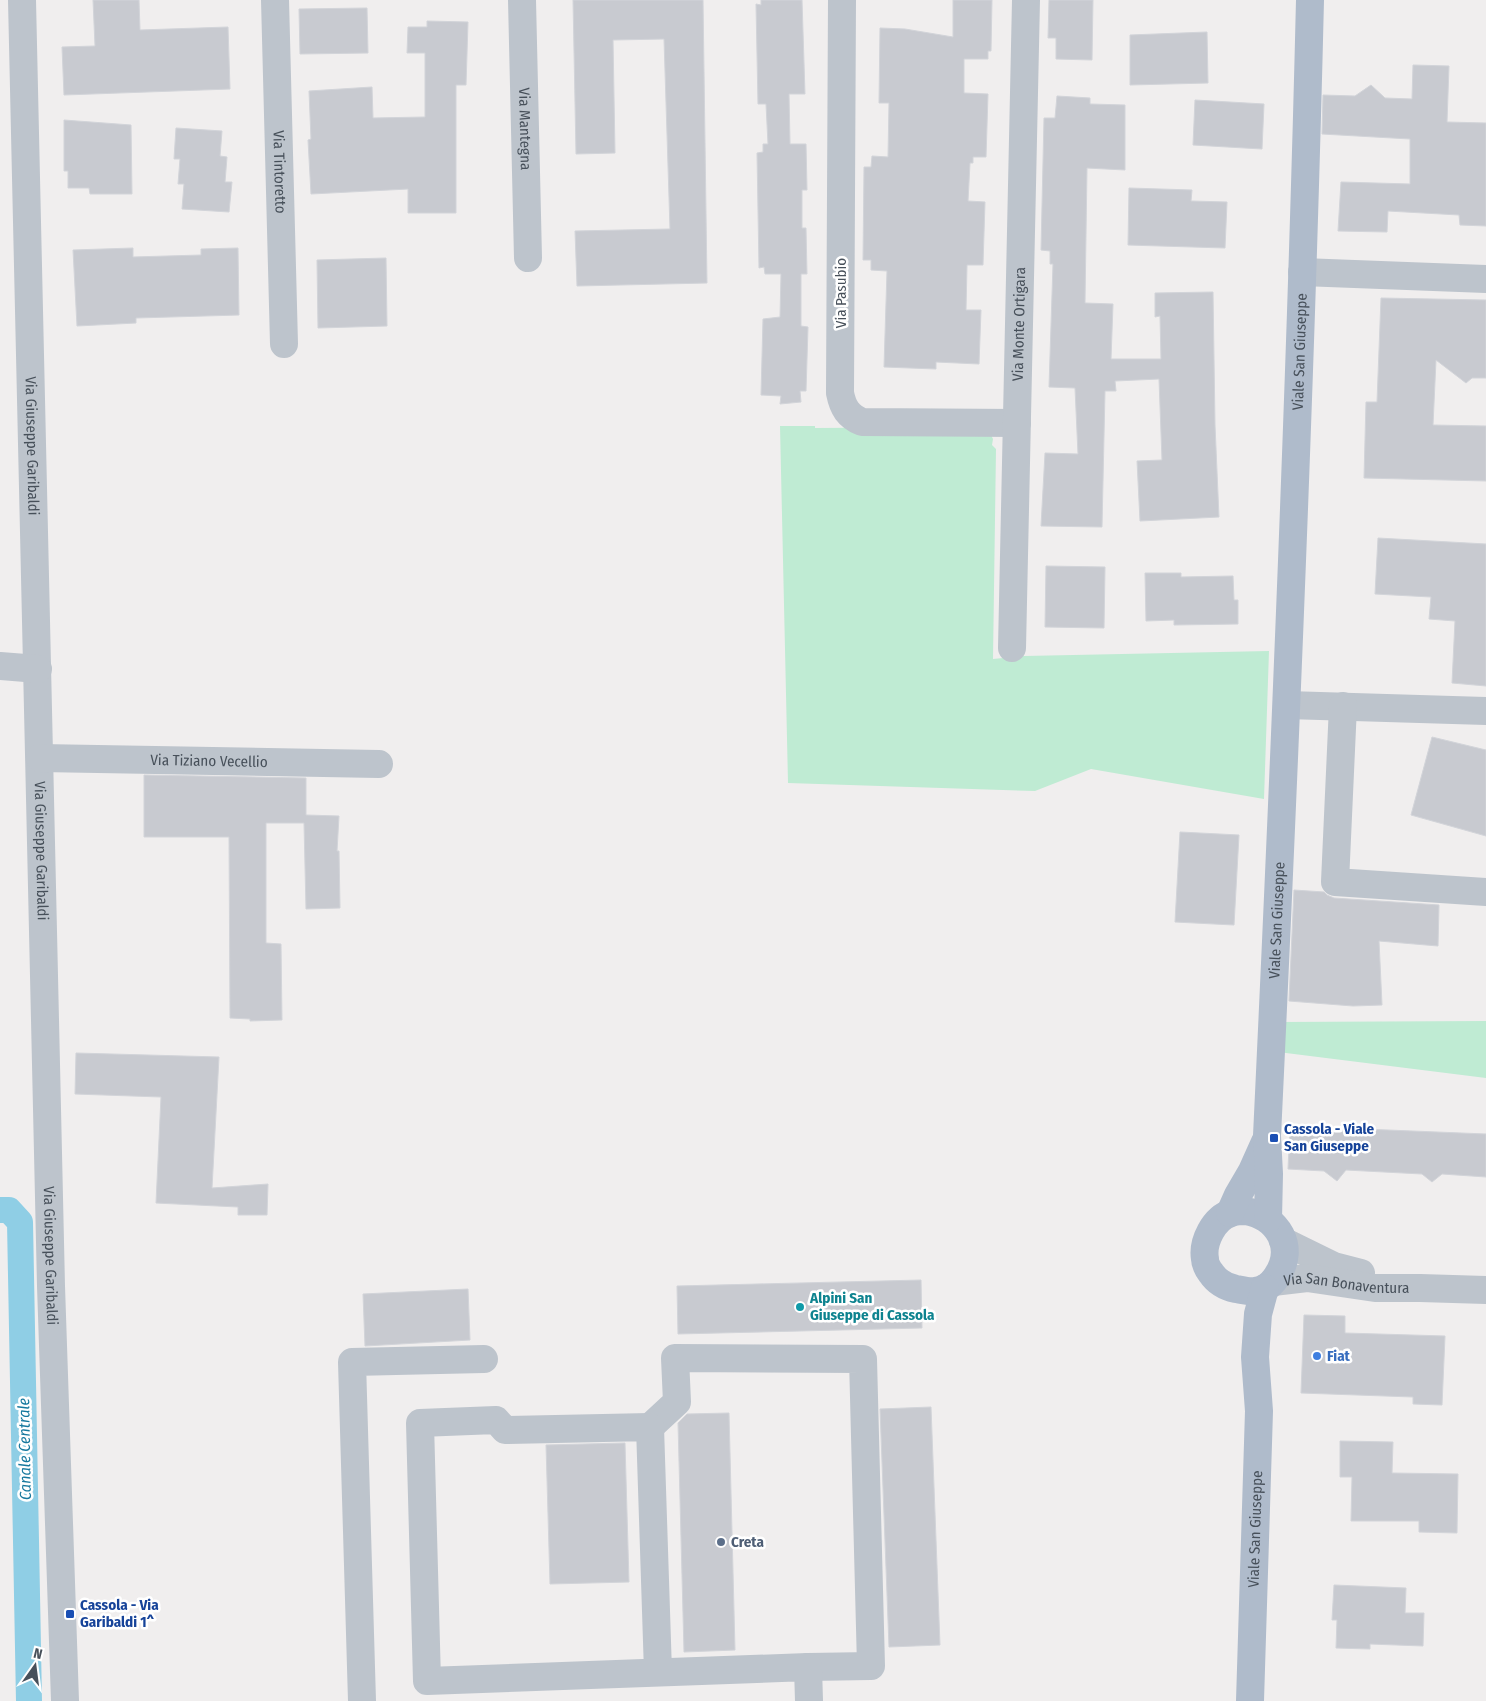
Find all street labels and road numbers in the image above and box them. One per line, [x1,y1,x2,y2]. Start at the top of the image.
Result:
street label: Via Mantegna [515,87,535,171]
street label: Via Tintoretto [269,130,290,214]
street label: Via Pasubio [832,258,850,328]
street label: Via Monte Ortigara [1009,267,1029,381]
street label: Viale San Giuseppe [1289,293,1311,411]
street label: Via Giuseppe Garibaldi [21,376,43,516]
street label: Via Tiziano Vecellio [150,751,268,771]
street label: Via Giuseppe Garibaldi [31,781,52,921]
street label: Viale San Giuseppe [1265,861,1289,979]
street label: Via Giuseppe Garibaldi [40,1186,61,1326]
street label: Via San Bonaventura [1283,1269,1409,1297]
street label: Viale San Giuseppe [1245,1470,1266,1588]

